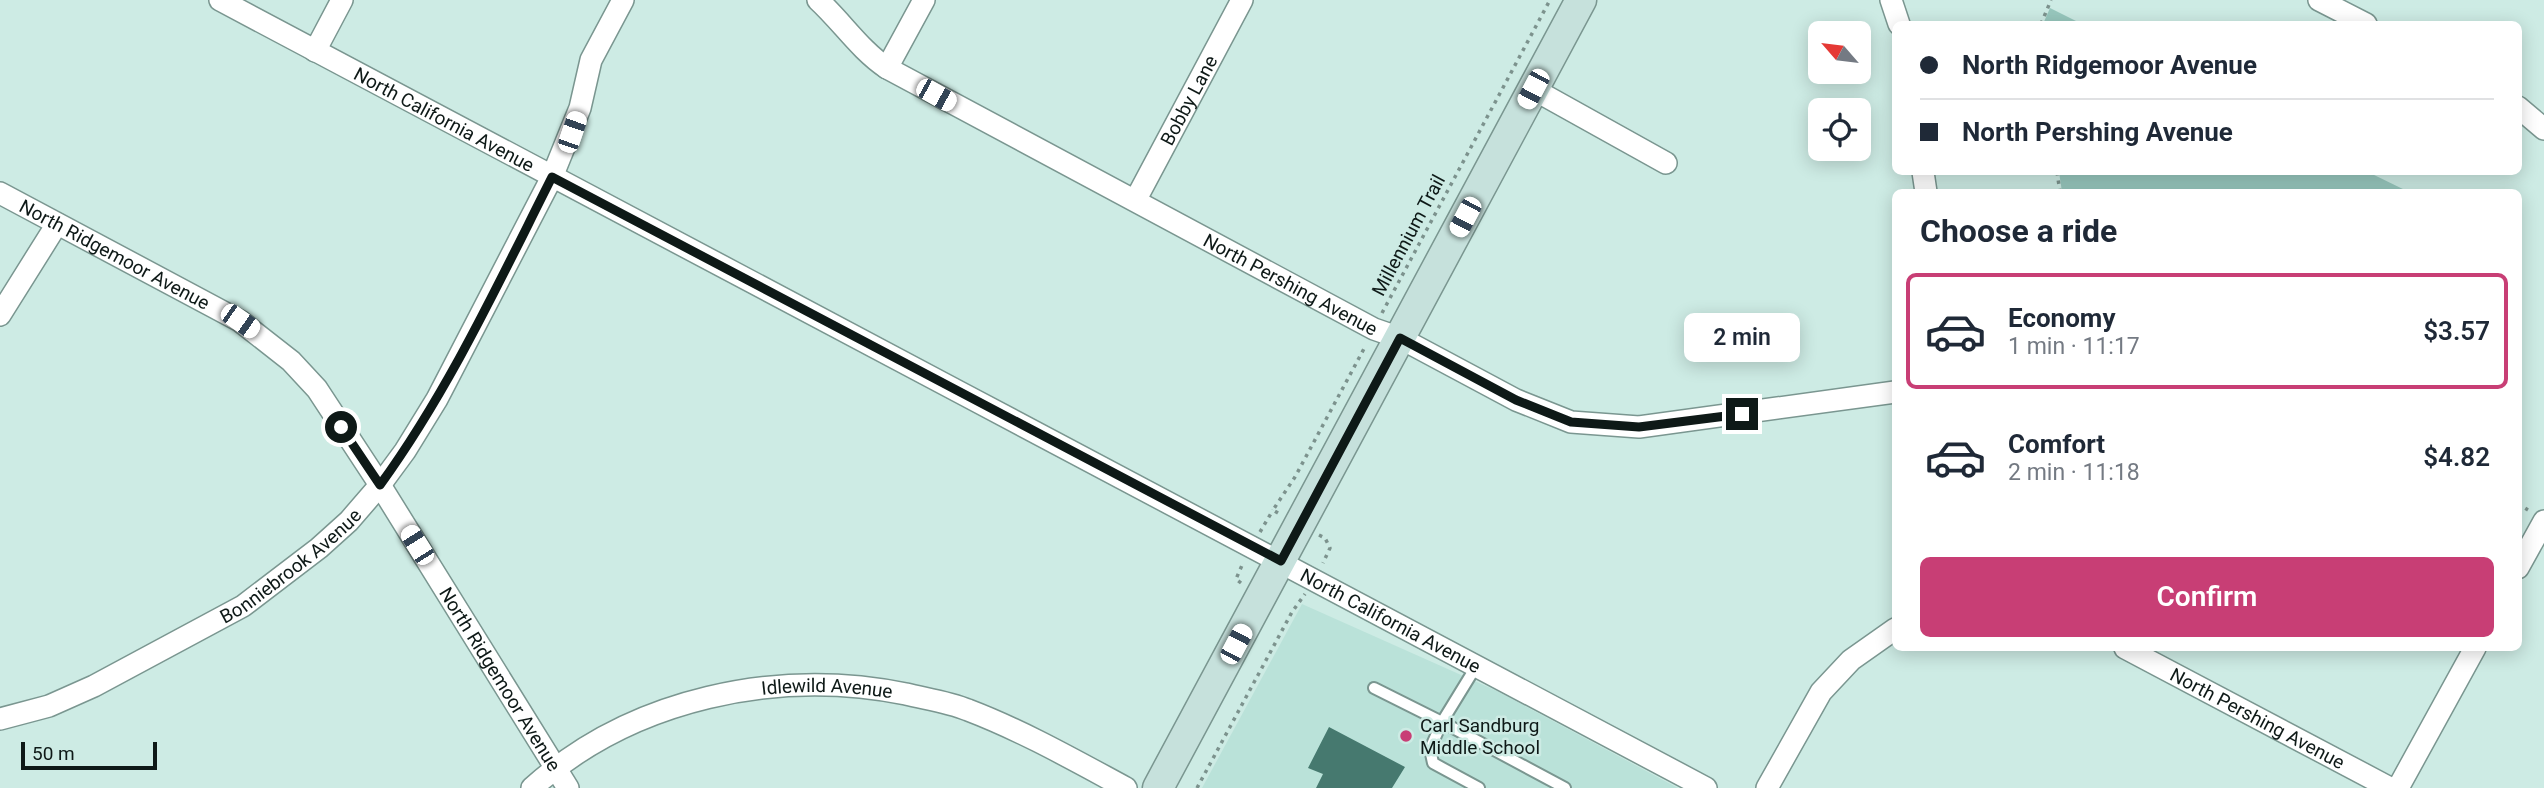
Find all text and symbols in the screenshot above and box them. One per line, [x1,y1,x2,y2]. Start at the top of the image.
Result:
north arrow [1808,21,1871,84]
map controls [1808,21,1871,161]
text: North Ridgemoor Avenue [1962,50,2257,80]
street label: Bobby Lane [1156,51,1222,149]
street label: North California Avenue [350,62,538,177]
car [1514,66,1553,112]
car [913,76,960,114]
button: locate [1808,98,1871,161]
car [556,109,589,155]
text: North Pershing Avenue [1962,117,2233,147]
street label: Millennium Trail [1367,171,1450,300]
car [1446,194,1485,240]
street label: North Ridgemoor Avenue [15,195,214,315]
text: Choose a ride [1920,212,2117,250]
street label: North Pershing Avenue [1199,229,1381,341]
car [217,300,264,342]
icon: car [1924,300,1987,363]
text: Economy [2008,303,2115,333]
callout: 2 min [1684,312,1800,362]
text: $3.57 [2423,316,2490,346]
text: 2 min [1713,324,1771,351]
text: 1 min · 11:17 [2008,333,2140,360]
route end [1726,398,1758,430]
route start [325,411,357,443]
icon: car [1924,426,1987,489]
text: Comfort [2008,429,2105,459]
text: $4.82 [2423,442,2490,472]
text: 2 min · 11:18 [2008,459,2140,486]
street label: Bonniebrook Avenue [216,504,366,628]
car [397,522,438,568]
button: Confirm [1920,557,2494,637]
street label: North California Avenue [1296,564,1485,678]
street label: North Ridgemoor Avenue [434,583,566,775]
car [1217,621,1256,667]
street label: North Pershing Avenue [2166,663,2349,774]
street label: Idlewild Avenue [760,674,894,703]
place label: Carl Sandburg Middle School [1420,714,1540,759]
marker: Carl Sandburg Middle School [1398,728,1414,744]
scale bar [21,739,158,771]
text: 50 m [32,742,75,765]

